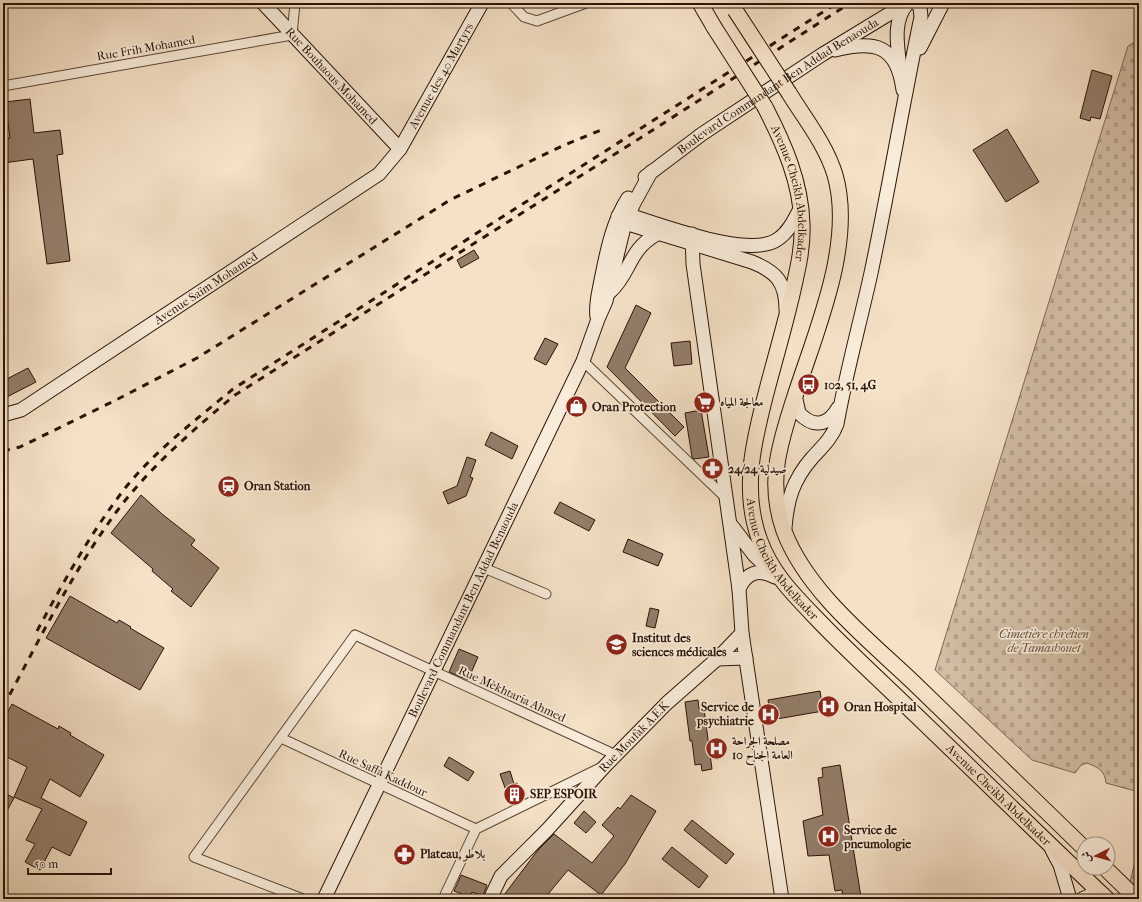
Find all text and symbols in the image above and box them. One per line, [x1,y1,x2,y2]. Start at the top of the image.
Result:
street label: Boulevard Commandant Ben Addad Benaouda [674,15,881,157]
street label: Avenue des 40 Martyrs [405,20,477,132]
street label: Rue Bouhaous Mohamed [282,24,381,128]
street label: Rue Frih Mohamed [96,32,197,64]
street label: Avenue Cheikh Abdelkader [768,122,809,263]
street label: Avenue Saïm Mohamed [151,249,260,328]
bus stop icon: 102, 51, 4G [795,372,821,398]
place label: 102, 51, 4G [824,378,877,393]
supermarket icon: معالجة المياه [692,389,718,415]
shop icon: Oran Protection [563,394,589,420]
place label: معالجة المياه [720,395,764,409]
place label: Oran Protection [592,400,677,414]
pharmacy icon: صيدلية 24/24 [699,456,725,482]
place label: صيدلية 24/24 [728,462,787,477]
station icon: Oran Station [216,473,242,499]
place label: Oran Station [244,479,311,493]
street label: Avenue Cheikh Abdelkader [744,497,822,624]
street label: Boulevard Commandant Ben Addad Benaouda [405,499,521,720]
park label: Cimetière chrétien de Tamashouet [999,627,1089,655]
place label: Institut des sciences médicales [632,631,727,659]
school or university icon: Institut des sciences médicales [603,632,629,658]
street label: Rue Mèkhtaria Ahmed [456,663,568,725]
hospital icon: Oran Hospital [816,694,842,720]
street label: Rue Moufak A.E.K [596,697,673,775]
place label: Service de psychiatrie [696,700,754,729]
place label: Oran Hospital [844,700,917,715]
hospital icon: Service de psychiatrie [756,701,782,727]
place label: مصلحة الجراحة العامة الجناح 10 [732,734,793,766]
hospital icon: مصلحة الجراحة العامة الجناح 10 [703,735,729,761]
street label: Avenue Cheikh Abdelkader [943,740,1054,849]
street label: Rue Saffa Kaddour [337,746,430,800]
building icon: SEP ESPOIR [501,781,527,807]
place label: SEP ESPOIR [530,787,598,801]
place label: Service de pneumologie [843,823,911,852]
hospital icon: Service de pneumologie [815,824,841,850]
north arrow [1076,836,1116,876]
pharmacy icon: Plateau, بلاطو [391,841,417,867]
place label: Plateau, بلاطو [420,847,485,862]
scale bar [28,850,111,876]
text: ش [1080,851,1094,863]
text: 50 m [34,857,58,871]

